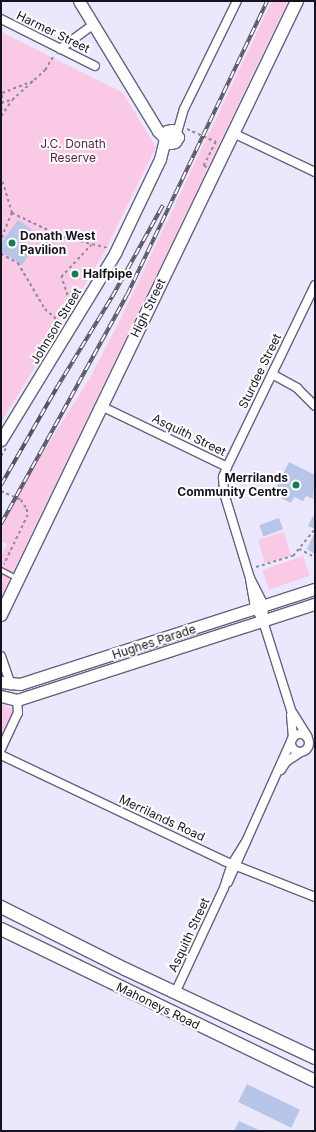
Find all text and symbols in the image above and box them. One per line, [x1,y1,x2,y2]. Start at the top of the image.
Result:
street label: Harmer Street [14,8,92,56]
park label: J.C. Donath Reserve [40,137,106,165]
place label: Donath West Pavilion [20,229,95,257]
marker: Donath West Pavilion [7,238,17,248]
place label: Halfpipe [83,267,132,281]
marker: Halfpipe [70,269,80,279]
street label: High Street [128,276,168,340]
street label: Johnson Street [28,285,84,367]
street label: Sturdee Street [236,331,284,411]
street label: Asquith Street [150,411,228,459]
place label: Merrilands Community Centre [177,471,288,499]
marker: Merrilands Community Centre [291,480,301,490]
street label: Hughes Parade [110,622,198,662]
street label: Merrilands Road [117,792,207,844]
street label: Asquith Street [166,896,212,974]
street label: Mahoneys Road [114,980,202,1032]

